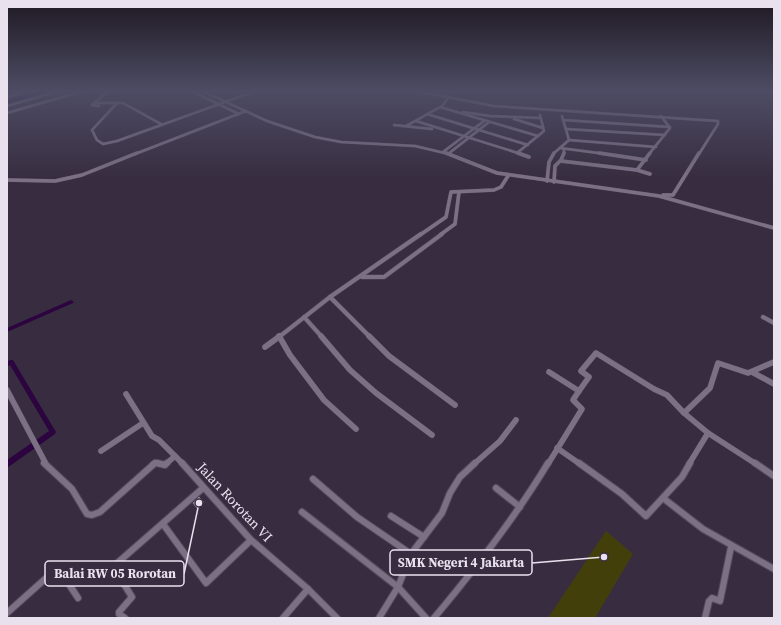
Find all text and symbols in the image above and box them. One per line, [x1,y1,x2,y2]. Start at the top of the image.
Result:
street label: Jalan Rorotan VI [192,457,277,546]
callout: SMK Negeri 4 Jakarta [390,550,532,575]
text: SMK Negeri 4 Jakarta [398,554,524,571]
callout: Balai RW 05 Rorotan [45,561,184,586]
text: Balai RW 05 Rorotan [54,565,176,582]

